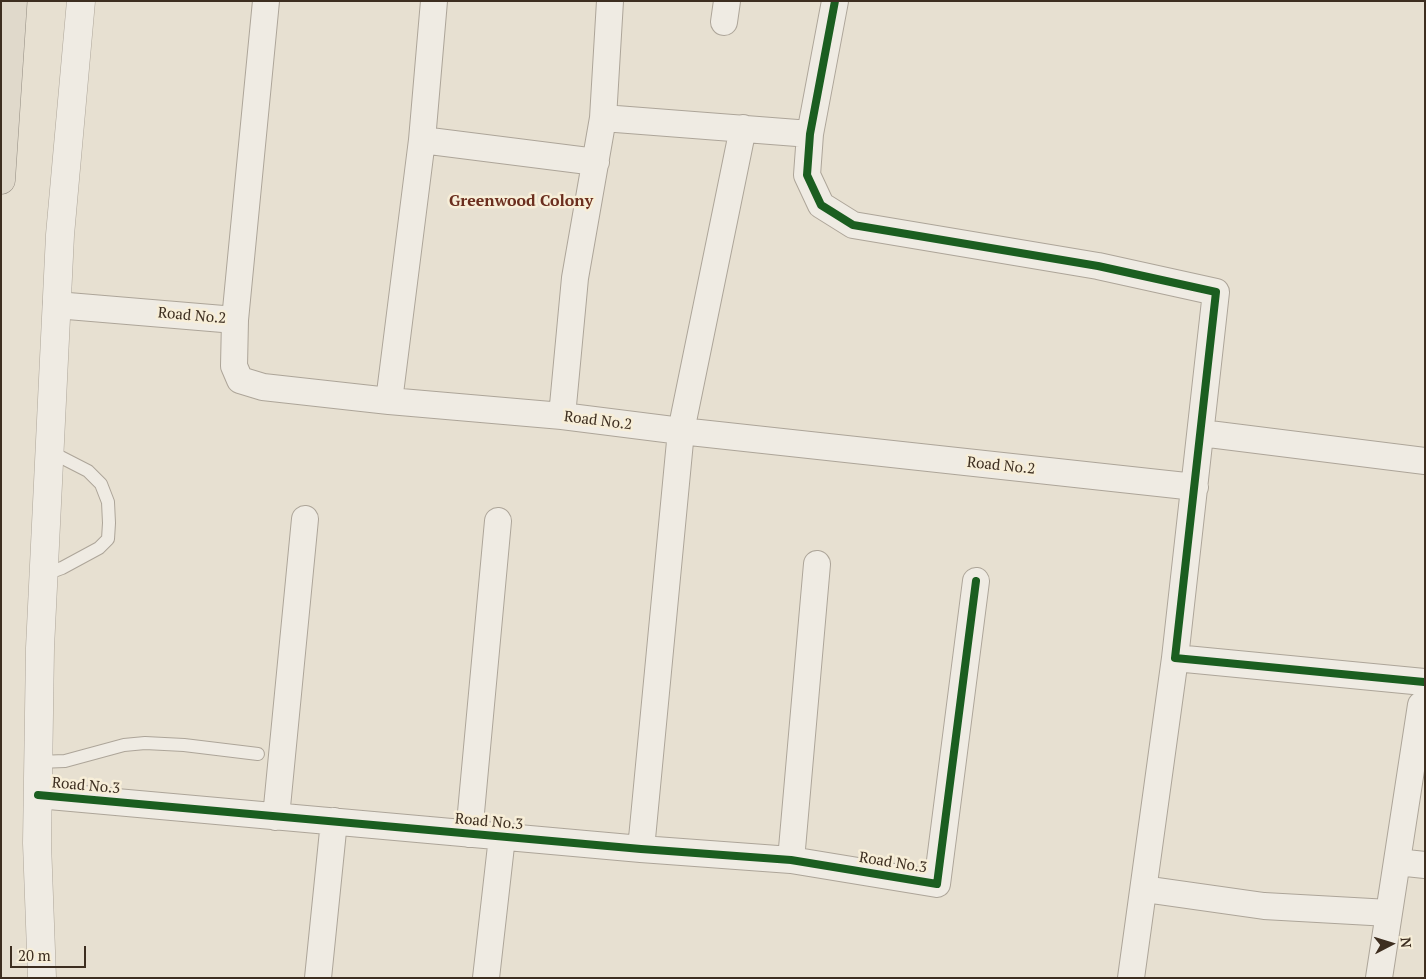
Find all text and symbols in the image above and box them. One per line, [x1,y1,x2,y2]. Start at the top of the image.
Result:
district label: Greenwood Colony [449,191,593,211]
street label: Road No.2 [157,304,227,328]
street label: Road No.2 [563,408,633,434]
street label: Road No.2 [966,453,1036,479]
street label: Road No.3 [51,774,121,798]
street label: Road No.3 [454,810,524,834]
street label: Road No.3 [858,849,928,877]
north arrow [1366,919,1416,969]
scale bar [12,936,89,968]
text: N [1397,937,1416,949]
text: 20 m [18,945,51,965]

